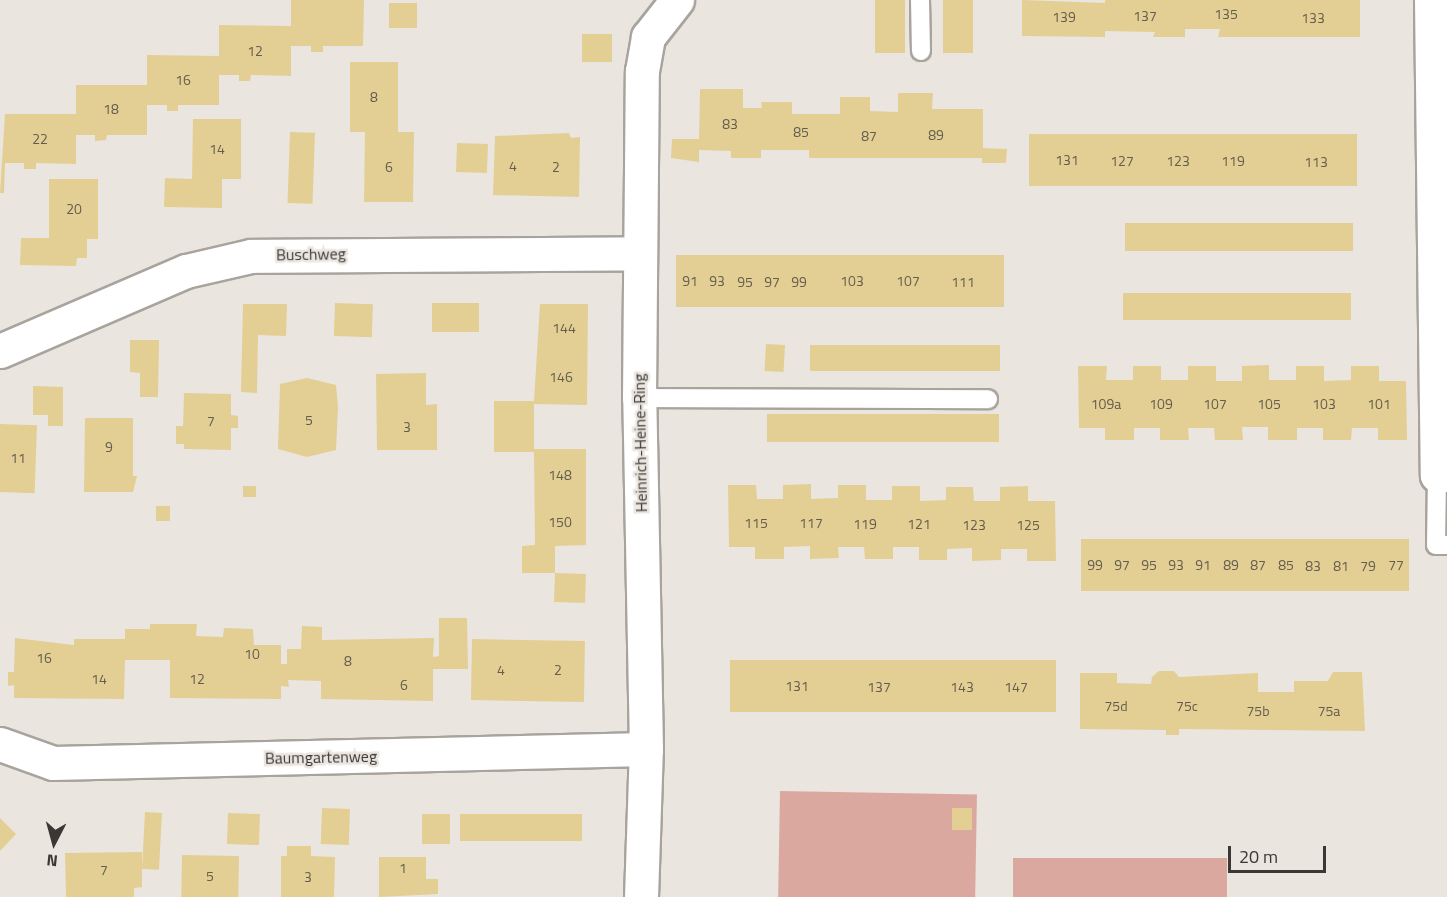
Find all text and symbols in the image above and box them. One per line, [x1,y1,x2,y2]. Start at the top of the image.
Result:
house number: 135 [1214,6,1238,22]
house number: 137 [1133,8,1157,24]
house number: 139 [1052,9,1076,25]
house number: 133 [1301,10,1325,26]
house number: 12 [247,43,263,59]
house number: 16 [175,72,191,88]
house number: 8 [370,89,378,105]
house number: 18 [103,101,119,117]
house number: 83 [722,116,738,132]
house number: 85 [793,124,809,140]
house number: 89 [928,127,944,143]
house number: 87 [861,128,877,144]
house number: 22 [32,131,48,147]
house number: 14 [209,141,225,157]
house number: 131 [1055,152,1079,168]
house number: 127 [1110,153,1134,169]
house number: 123 [1166,153,1190,169]
house number: 119 [1221,153,1245,169]
house number: 113 [1304,154,1328,170]
house number: 4 [509,158,517,174]
house number: 6 [385,159,393,175]
house number: 2 [552,159,560,175]
house number: 20 [66,201,82,217]
street label: Buschweg [276,244,346,264]
house number: 91 [682,273,698,289]
house number: 93 [709,273,725,289]
house number: 103 [840,273,864,289]
house number: 107 [896,273,920,289]
house number: 95 [737,274,753,290]
house number: 97 [764,274,780,290]
house number: 99 [791,274,807,290]
house number: 111 [951,274,975,290]
house number: 144 [552,320,576,336]
house number: 146 [549,369,573,385]
street label: Heinrich-Heine-Ring [629,374,651,512]
house number: 109a [1091,396,1121,412]
house number: 109 [1149,396,1173,412]
house number: 107 [1203,396,1227,412]
house number: 105 [1257,396,1281,412]
house number: 103 [1312,396,1336,412]
house number: 101 [1367,396,1391,412]
house number: 5 [305,412,313,428]
house number: 7 [207,413,215,429]
house number: 3 [403,419,411,435]
house number: 9 [105,439,113,455]
house number: 11 [10,450,26,466]
house number: 148 [548,467,572,483]
house number: 150 [548,514,572,530]
house number: 115 [744,515,768,531]
house number: 117 [799,515,823,531]
house number: 119 [853,516,877,532]
house number: 121 [907,516,931,532]
house number: 123 [962,517,986,533]
house number: 125 [1016,517,1040,533]
house number: 99 [1087,557,1103,573]
house number: 97 [1114,557,1130,573]
house number: 95 [1141,557,1157,573]
house number: 93 [1168,557,1184,573]
house number: 91 [1195,557,1211,573]
house number: 89 [1223,557,1239,573]
house number: 87 [1250,557,1266,573]
house number: 85 [1278,557,1294,573]
house number: 77 [1388,557,1404,573]
house number: 83 [1305,558,1321,574]
house number: 81 [1333,558,1349,574]
house number: 79 [1360,558,1376,574]
house number: 10 [244,646,260,662]
house number: 16 [36,650,52,666]
house number: 8 [344,653,352,669]
house number: 4 [497,662,505,678]
house number: 2 [554,662,562,678]
house number: 14 [91,671,107,687]
house number: 12 [189,671,205,687]
house number: 6 [400,677,408,693]
house number: 131 [785,678,809,694]
house number: 137 [867,679,891,695]
house number: 143 [950,679,974,695]
house number: 147 [1004,679,1028,695]
house number: 75d [1104,698,1128,714]
house number: 75c [1176,698,1198,714]
house number: 75b [1246,703,1270,719]
house number: 75a [1318,703,1340,719]
street label: Baumgartenweg [265,746,377,768]
north arrow [24,813,84,873]
scale bar [1231,834,1328,872]
text: 20 m [1239,843,1278,870]
text: N [45,848,59,873]
house number: 1 [399,860,407,876]
house number: 7 [100,862,108,878]
house number: 5 [206,868,214,884]
house number: 3 [304,869,312,885]

